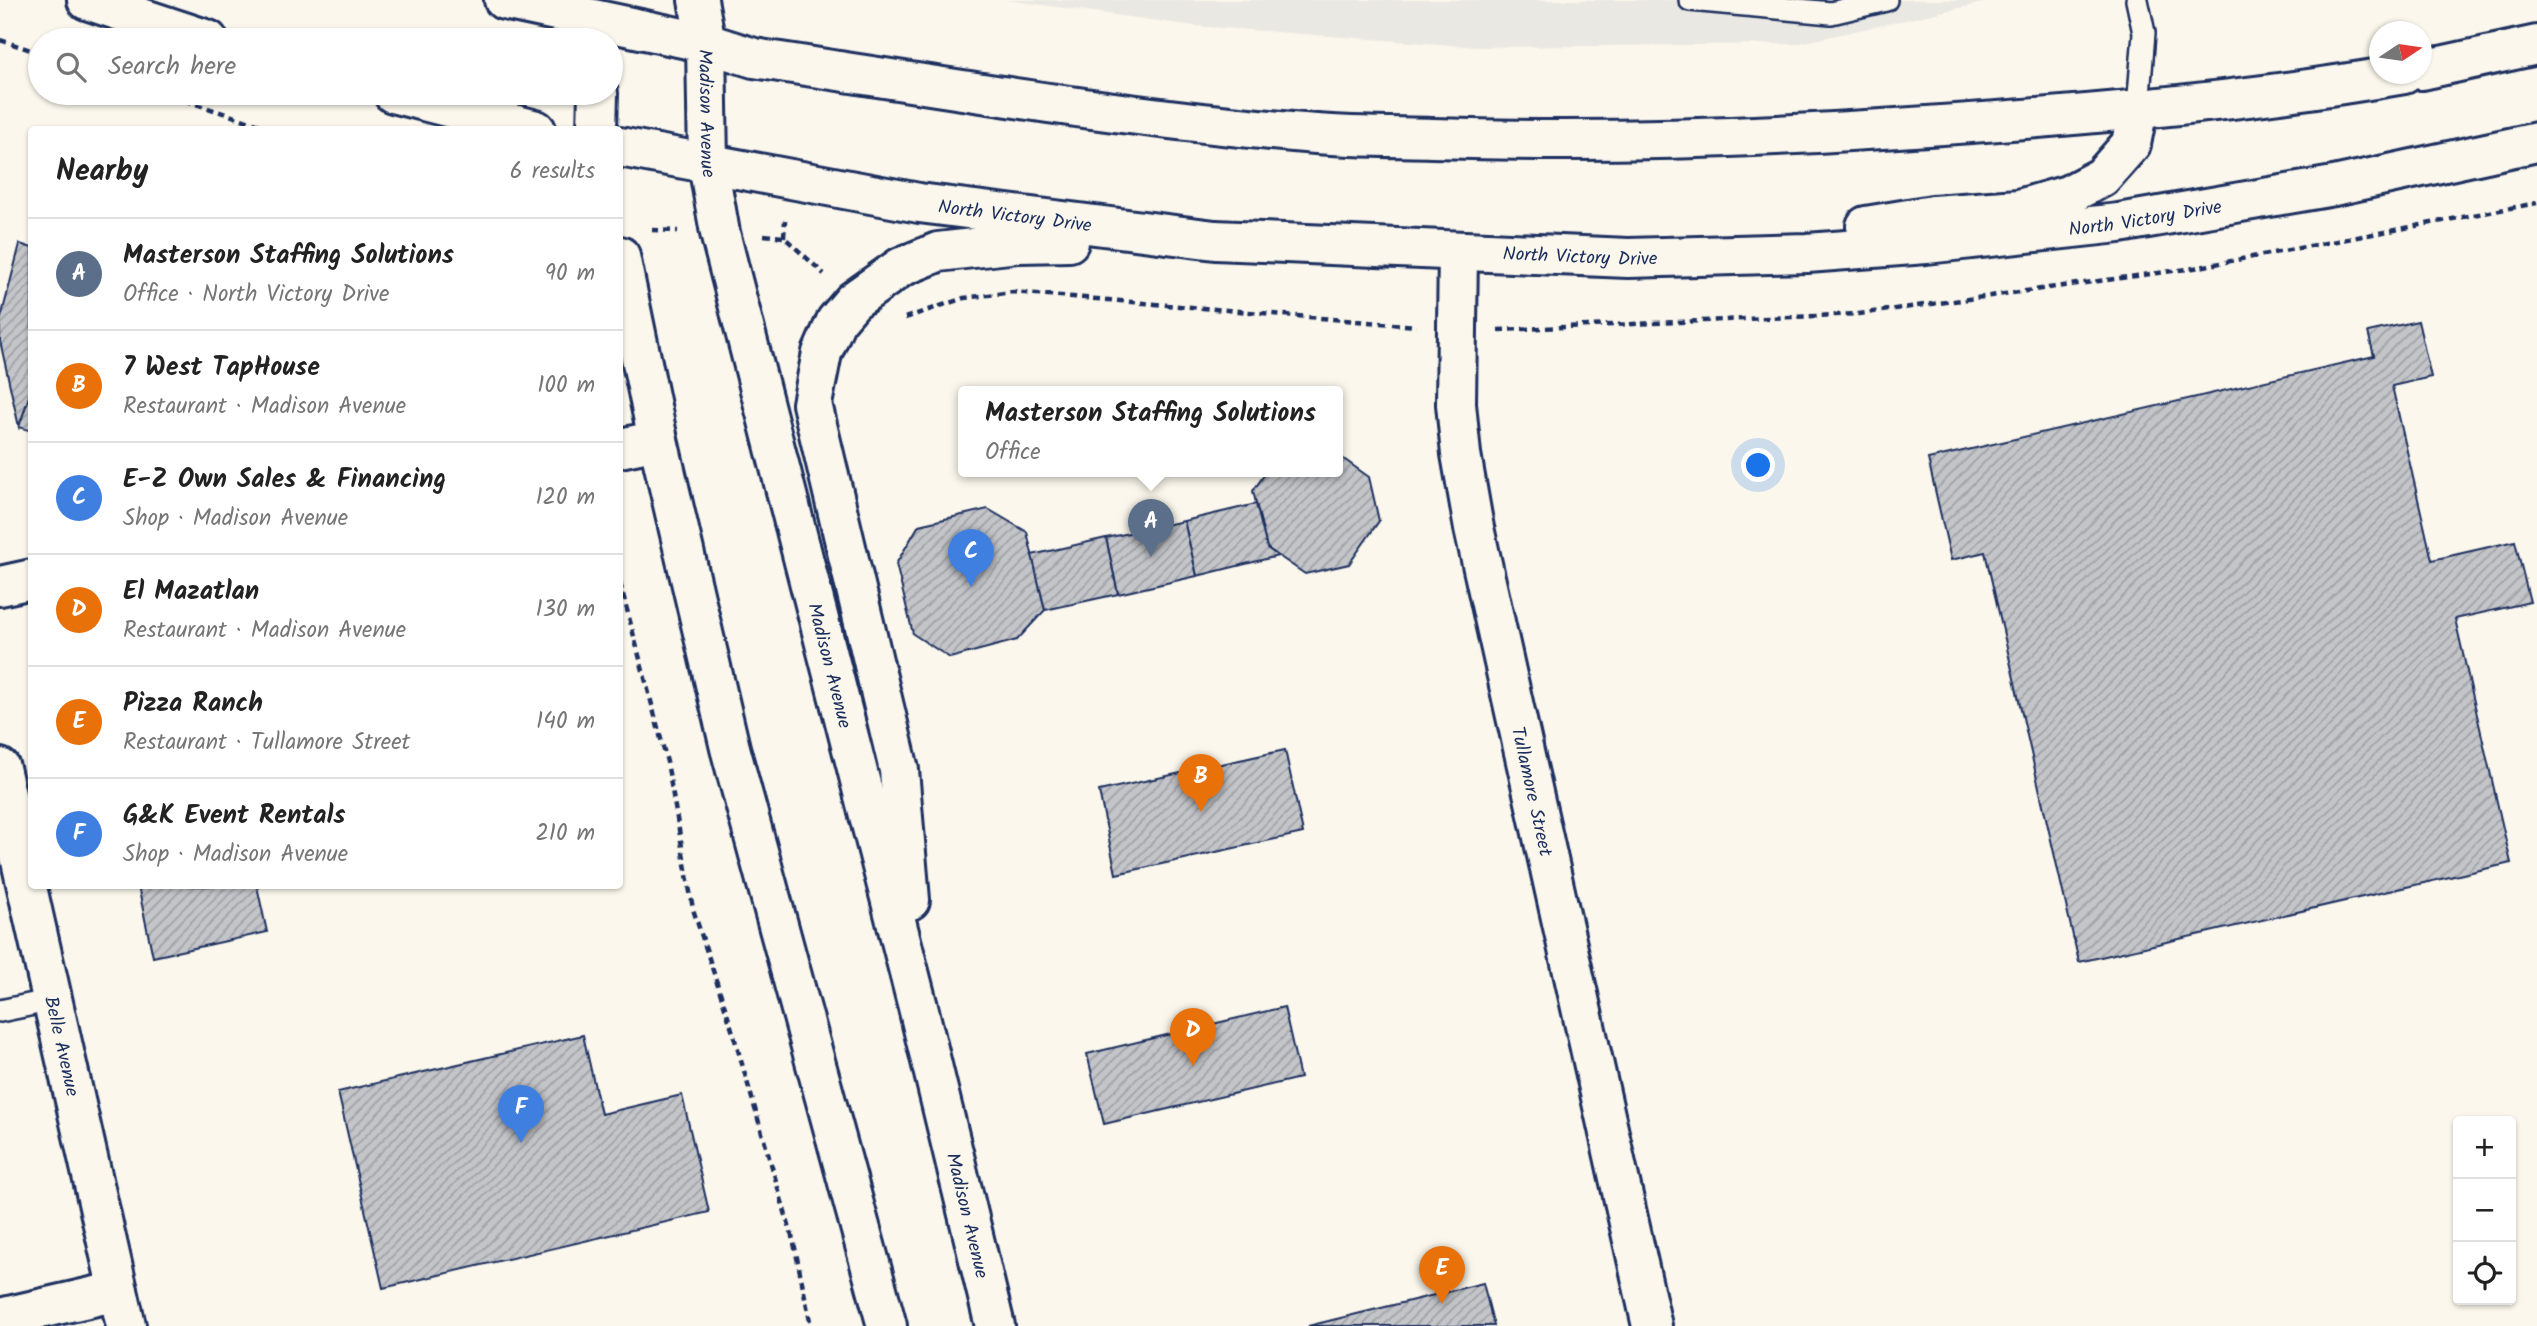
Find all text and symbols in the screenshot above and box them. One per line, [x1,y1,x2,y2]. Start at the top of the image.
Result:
north arrow [2369,21,2432,84]
search box [28,28,623,105]
text: Search here [108,46,236,88]
icon: search [52,48,90,86]
street label: Madison Avenue [689,49,723,181]
text: Nearby [56,148,148,196]
text: 6 results [510,154,595,190]
street label: North Victory Drive [936,193,1094,242]
street label: North Victory Drive [2067,193,2225,245]
text: Masterson Staffing Solutions [123,235,454,277]
street label: North Victory Drive [1502,240,1658,275]
text: A [72,256,86,292]
text: 90 m [545,256,595,292]
text: Office · North Victory Drive [123,277,389,313]
text: 7 West TapHouse [123,347,320,389]
text: B [72,368,86,404]
text: 100 m [537,368,595,404]
popup [958,386,1343,477]
text: Restaurant · Madison Avenue [123,389,406,425]
text: Masterson Staffing Solutions [985,393,1316,435]
text: Office [985,435,1040,471]
your location [1741,448,1775,482]
text: E-Z Own Sales & Financing [123,459,446,501]
text: C [72,480,86,516]
text: 120 m [535,480,595,516]
pin: A [1128,499,1174,557]
text: Shop · Madison Avenue [123,501,348,537]
pin: C [948,529,994,587]
text: El Mazatlan [123,571,259,613]
text: D [71,592,87,628]
text: 130 m [536,592,595,628]
street label: Madison Avenue [798,600,859,732]
text: Restaurant · Madison Avenue [123,613,406,649]
text: Pizza Ranch [123,683,263,725]
text: E [73,704,85,740]
text: 140 m [536,704,595,740]
street label: Tullamore Street [1502,724,1560,860]
text: Restaurant · Tullamore Street [123,725,410,761]
pin: B [1178,754,1224,812]
text: G&K Event Rentals [123,795,346,837]
text: F [73,816,85,852]
text: 210 m [535,816,595,852]
text: Shop · Madison Avenue [123,837,348,873]
street label: Belle Avenue [35,993,87,1100]
pin: D [1170,1008,1216,1066]
pin: F [498,1085,544,1143]
map controls [2453,1116,2516,1305]
button: + [2453,1116,2516,1179]
street label: Madison Avenue [937,1150,996,1282]
button: − [2453,1179,2516,1242]
button: locate [2453,1242,2516,1305]
pin: E [1419,1246,1465,1304]

